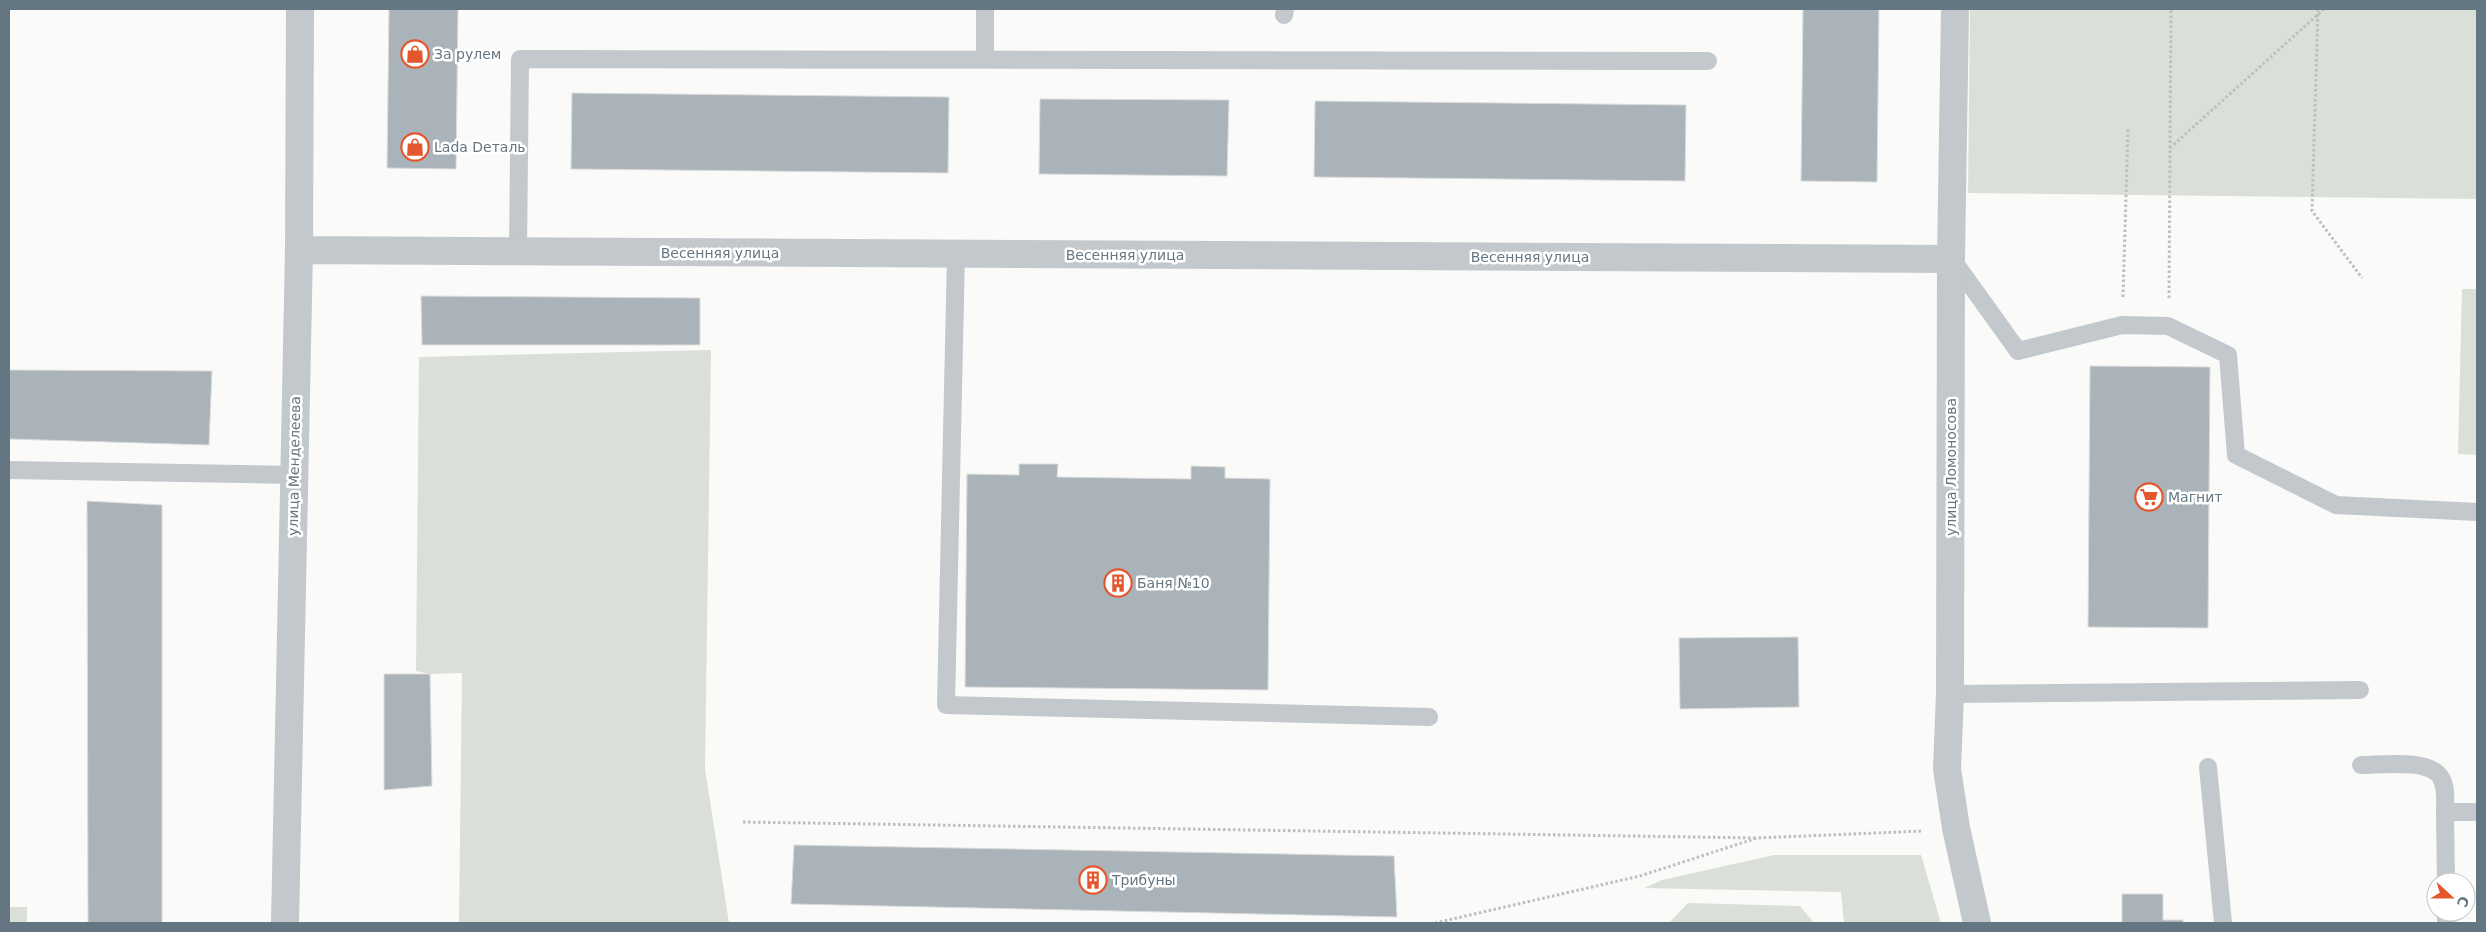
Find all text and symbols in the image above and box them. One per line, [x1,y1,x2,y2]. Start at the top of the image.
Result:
shop icon: За рулем [400,39,430,69]
place label: За рулем [434,46,501,62]
shop icon: Lada Dеталь [400,132,430,162]
place label: Lada Dеталь [434,139,526,155]
street label: Весенняя улица [661,245,779,261]
street label: Весенняя улица [1066,247,1184,263]
street label: Весенняя улица [1471,249,1589,265]
street label: улица Менделеева [285,396,303,536]
street label: улица Ломоносова [1943,398,1959,536]
supermarket icon: Магнит [2134,482,2164,512]
place label: Магнит [2168,489,2222,505]
building icon: Баня №10 [1103,568,1133,598]
place label: Баня №10 [1137,575,1210,591]
building icon: Трибуны [1078,865,1108,895]
place label: Трибуны [1111,872,1176,888]
north arrow [2426,872,2476,922]
text: С [2454,894,2472,909]

